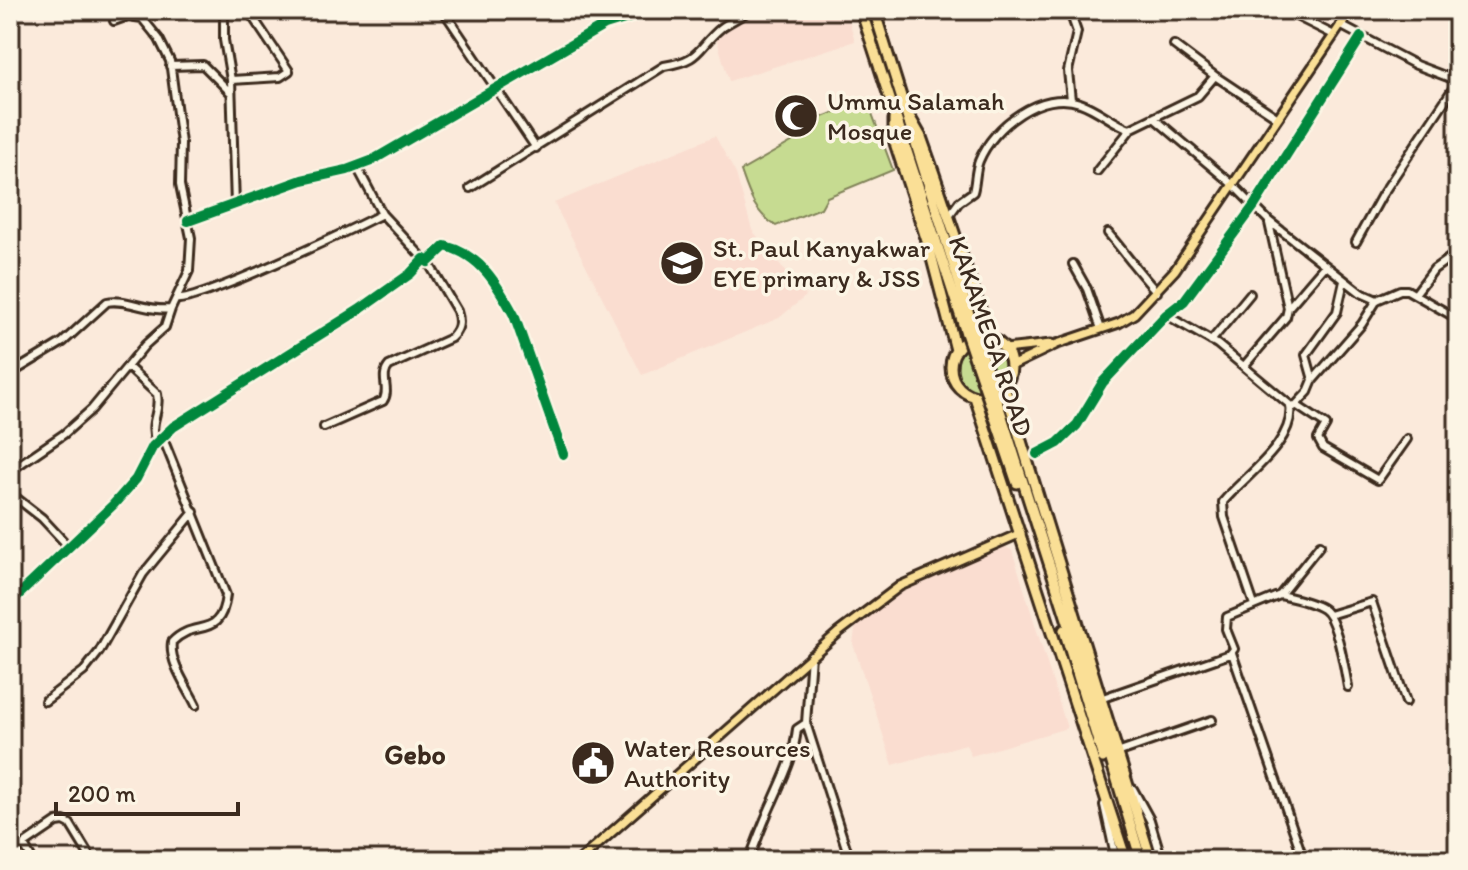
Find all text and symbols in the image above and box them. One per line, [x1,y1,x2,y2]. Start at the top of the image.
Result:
place label: Ummu Salamah Mosque [827,85,1004,147]
mosque icon: Ummu Salamah Mosque [772,92,820,140]
place label: St. Paul Kanyakwar EYE primary & JSS [713,232,931,294]
street label: KAKAMEGA ROAD [942,232,1040,440]
school or university icon: St. Paul Kanyakwar EYE primary & JSS [658,239,706,287]
place label: Water Resources Authority [624,732,811,794]
district label: Gebo [384,737,446,771]
public building icon: Water Resources Authority [569,739,617,787]
scale bar [56,766,238,816]
text: 200 m [68,779,136,808]

